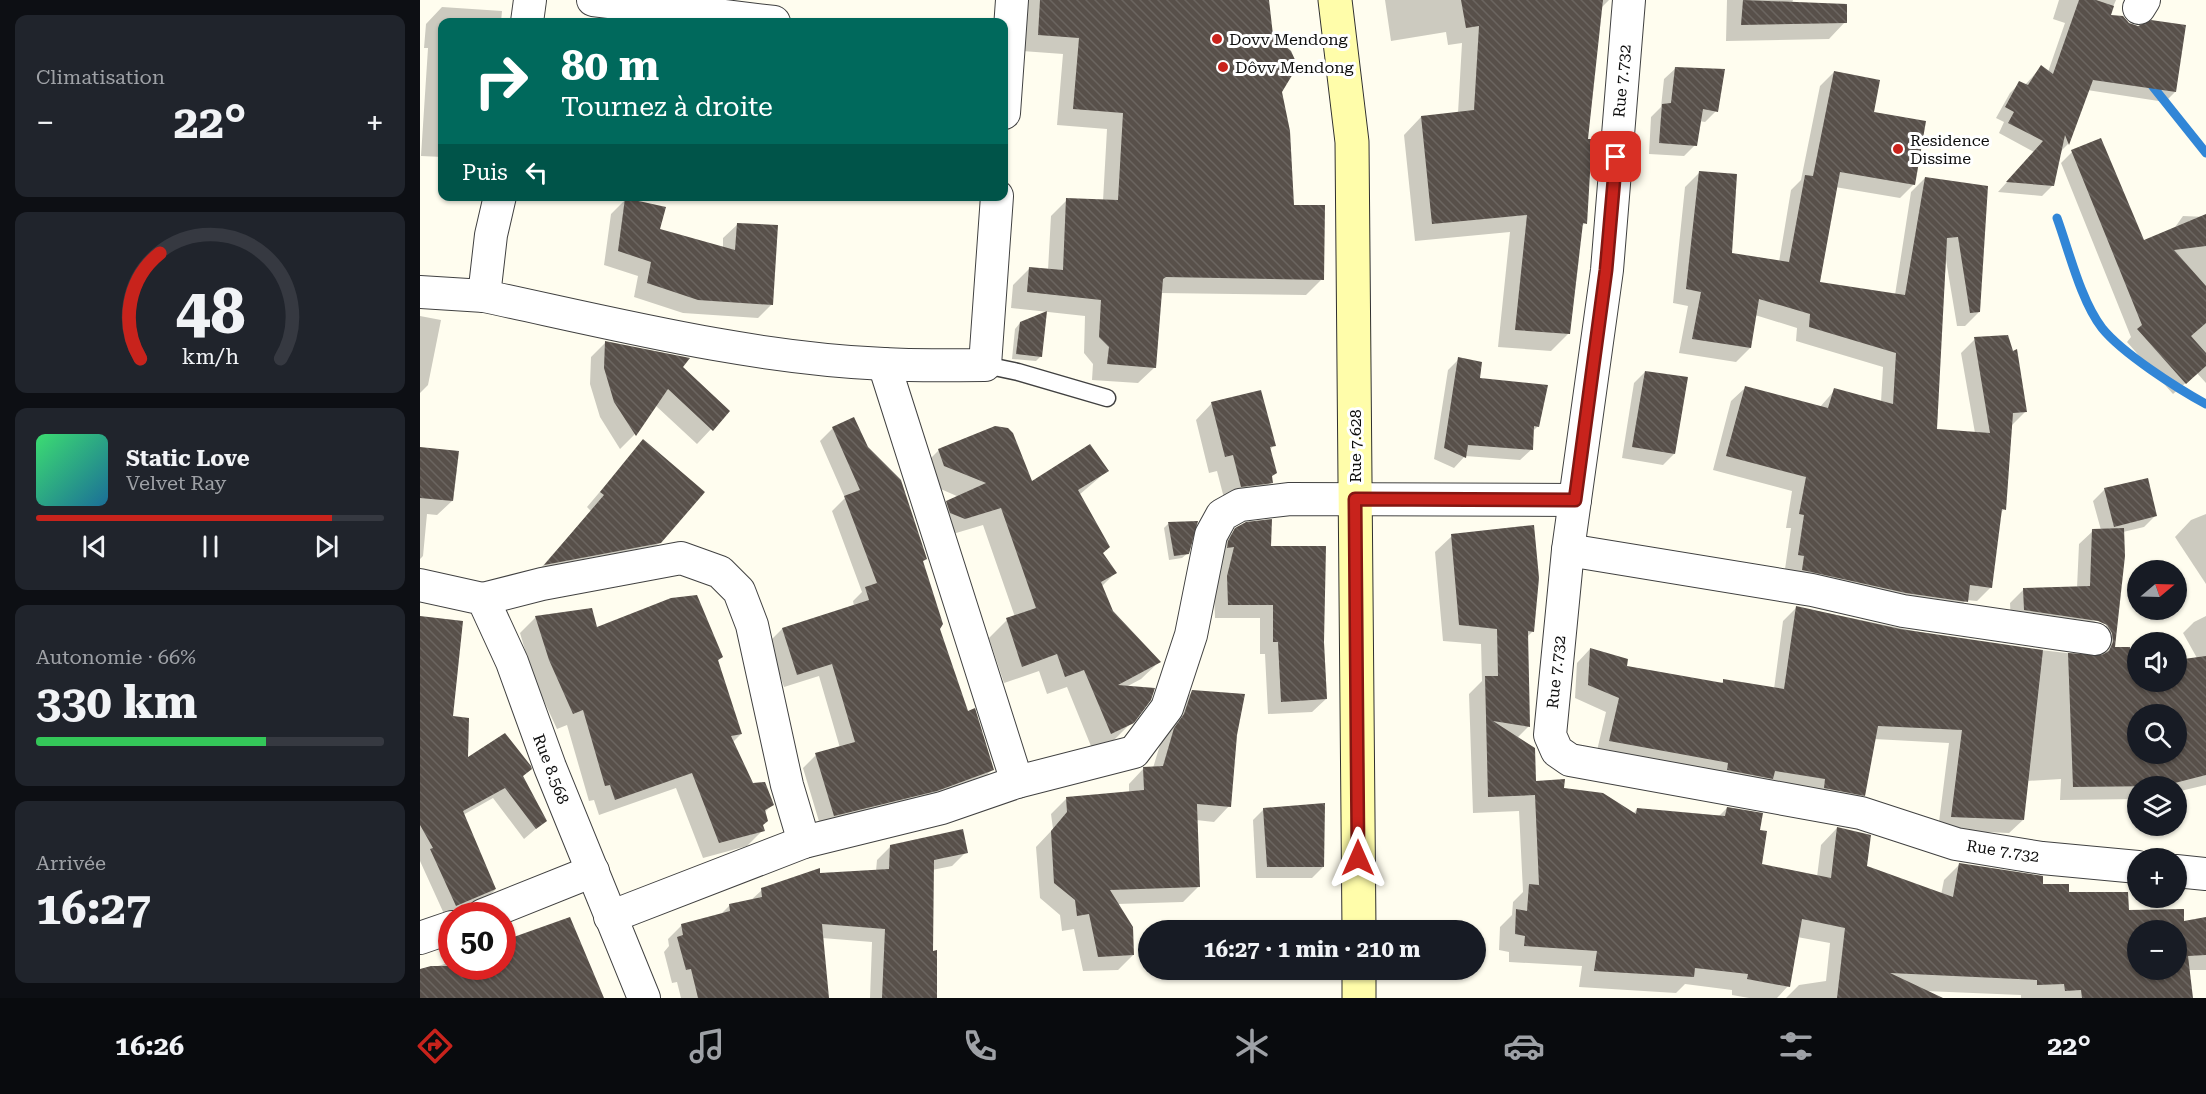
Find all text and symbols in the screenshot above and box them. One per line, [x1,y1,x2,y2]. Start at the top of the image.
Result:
place label: Dovv Mendong [1229,30,1349,49]
marker: Dovv Mendong [1210,32,1224,46]
text: 80 m [561,41,659,90]
icon: right [462,42,540,120]
street label: Rue 7.732 [1609,43,1635,118]
place label: Dôvv Mendong [1235,58,1355,77]
marker: Dôvv Mendong [1216,60,1230,74]
text: Climatisation [36,65,165,89]
text: Tournez à droite [561,91,773,123]
text: 22° [174,96,246,149]
text: − [36,103,54,142]
text: + [366,103,384,142]
pin [1590,131,1641,182]
place label: Residence Dissime [1910,131,1990,168]
icon: arrive [1599,140,1632,173]
marker: Residence Dissime [1891,142,1905,156]
icon: left [520,156,553,189]
text: Puis [462,160,508,185]
text: 48 [175,276,245,349]
text: km/h [181,345,239,370]
street label: Rue 7.628 [1346,409,1365,483]
text: Static Love [126,446,250,471]
text: Velvet Ray [126,471,226,495]
icon: previous [78,530,111,563]
icon: pause [194,530,227,563]
icon: next [310,530,343,563]
north arrow [2127,560,2187,620]
map controls [2127,560,2187,980]
button: sound [2127,632,2187,692]
street label: Rue 7.732 [1543,634,1569,710]
text: Autonomie · 66% [36,645,196,669]
text: 330 km [36,676,197,729]
button: search [2127,704,2187,764]
street label: Rue 8.568 [529,731,573,807]
button: layers [2127,776,2187,836]
position arrow [1326,826,1390,890]
street label: Rue 7.732 [1965,836,2041,866]
button: + [2127,848,2187,908]
text: Arrivée [36,851,106,875]
text: 16:27 [36,882,151,935]
speed limit sign: 50 [438,902,516,980]
button: − [2127,920,2187,980]
text: 16:27 · 1 min · 210 m [1203,937,1421,962]
icon: directions [414,1025,456,1067]
icon: music [686,1025,728,1067]
icon: phone [959,1025,1001,1067]
icon: climate [1231,1025,1273,1067]
icon: car [1503,1025,1545,1067]
icon: filters [1775,1025,1817,1067]
text: 16:26 [115,1030,184,1062]
text: 22° [2047,1030,2091,1062]

